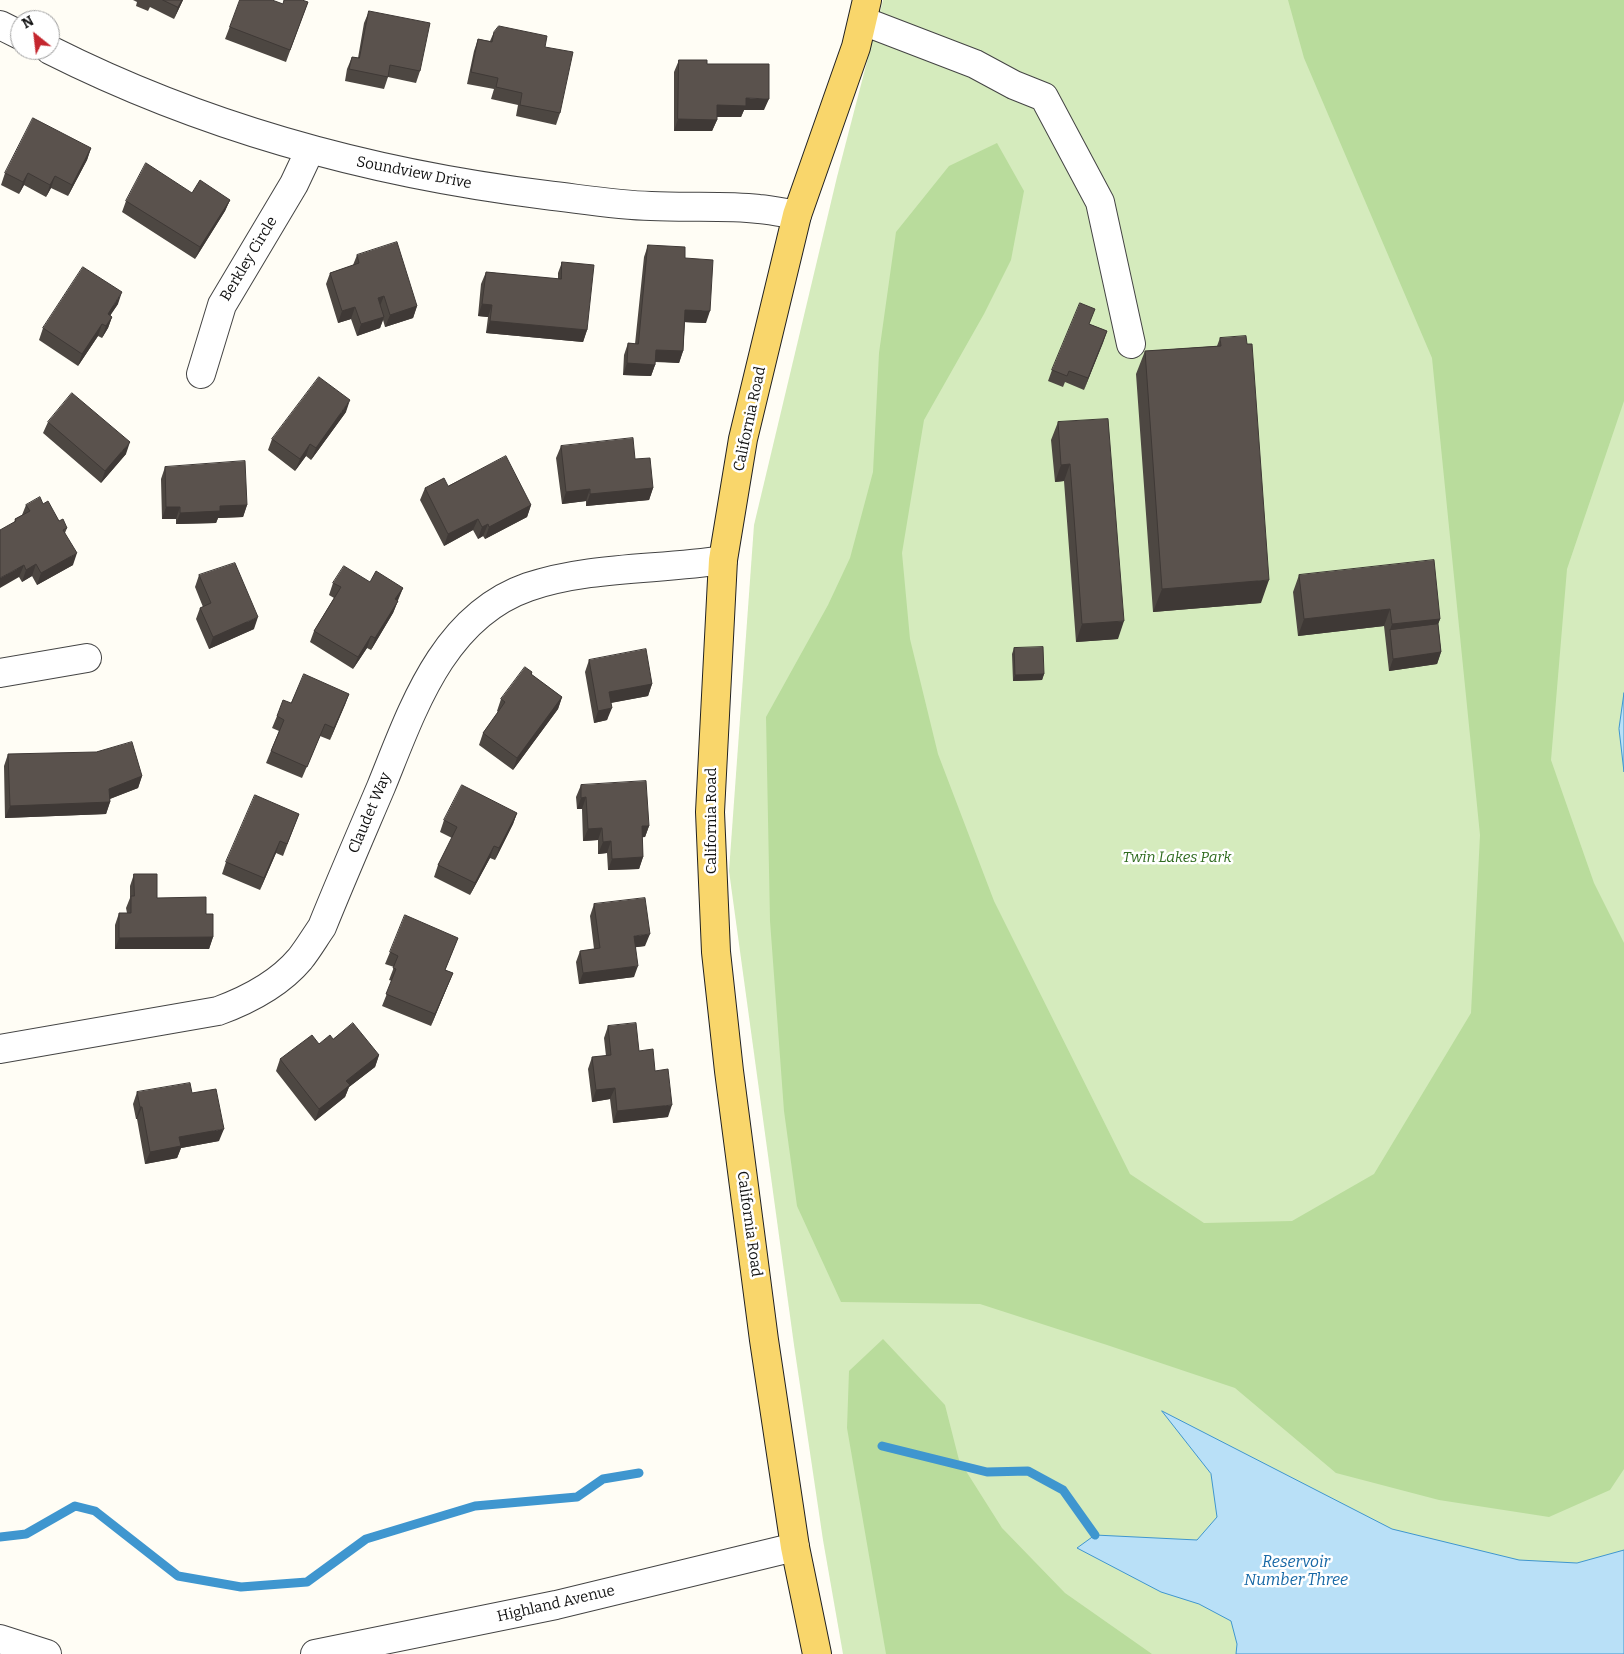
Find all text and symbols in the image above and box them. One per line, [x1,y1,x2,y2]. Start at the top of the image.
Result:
north arrow [10,10,60,60]
text: N [19,12,37,32]
street label: Soundview Drive [355,153,473,193]
street label: Berkley Circle [217,213,281,305]
street label: California Road [730,365,770,473]
street label: California Road [703,768,721,874]
street label: Claudet Way [345,770,395,856]
park label: Twin Lakes Park [1122,849,1232,867]
street label: California Road [733,1170,765,1278]
water label: Reservoir Number Three [1244,1553,1348,1591]
street label: Highland Avenue [495,1582,617,1626]

